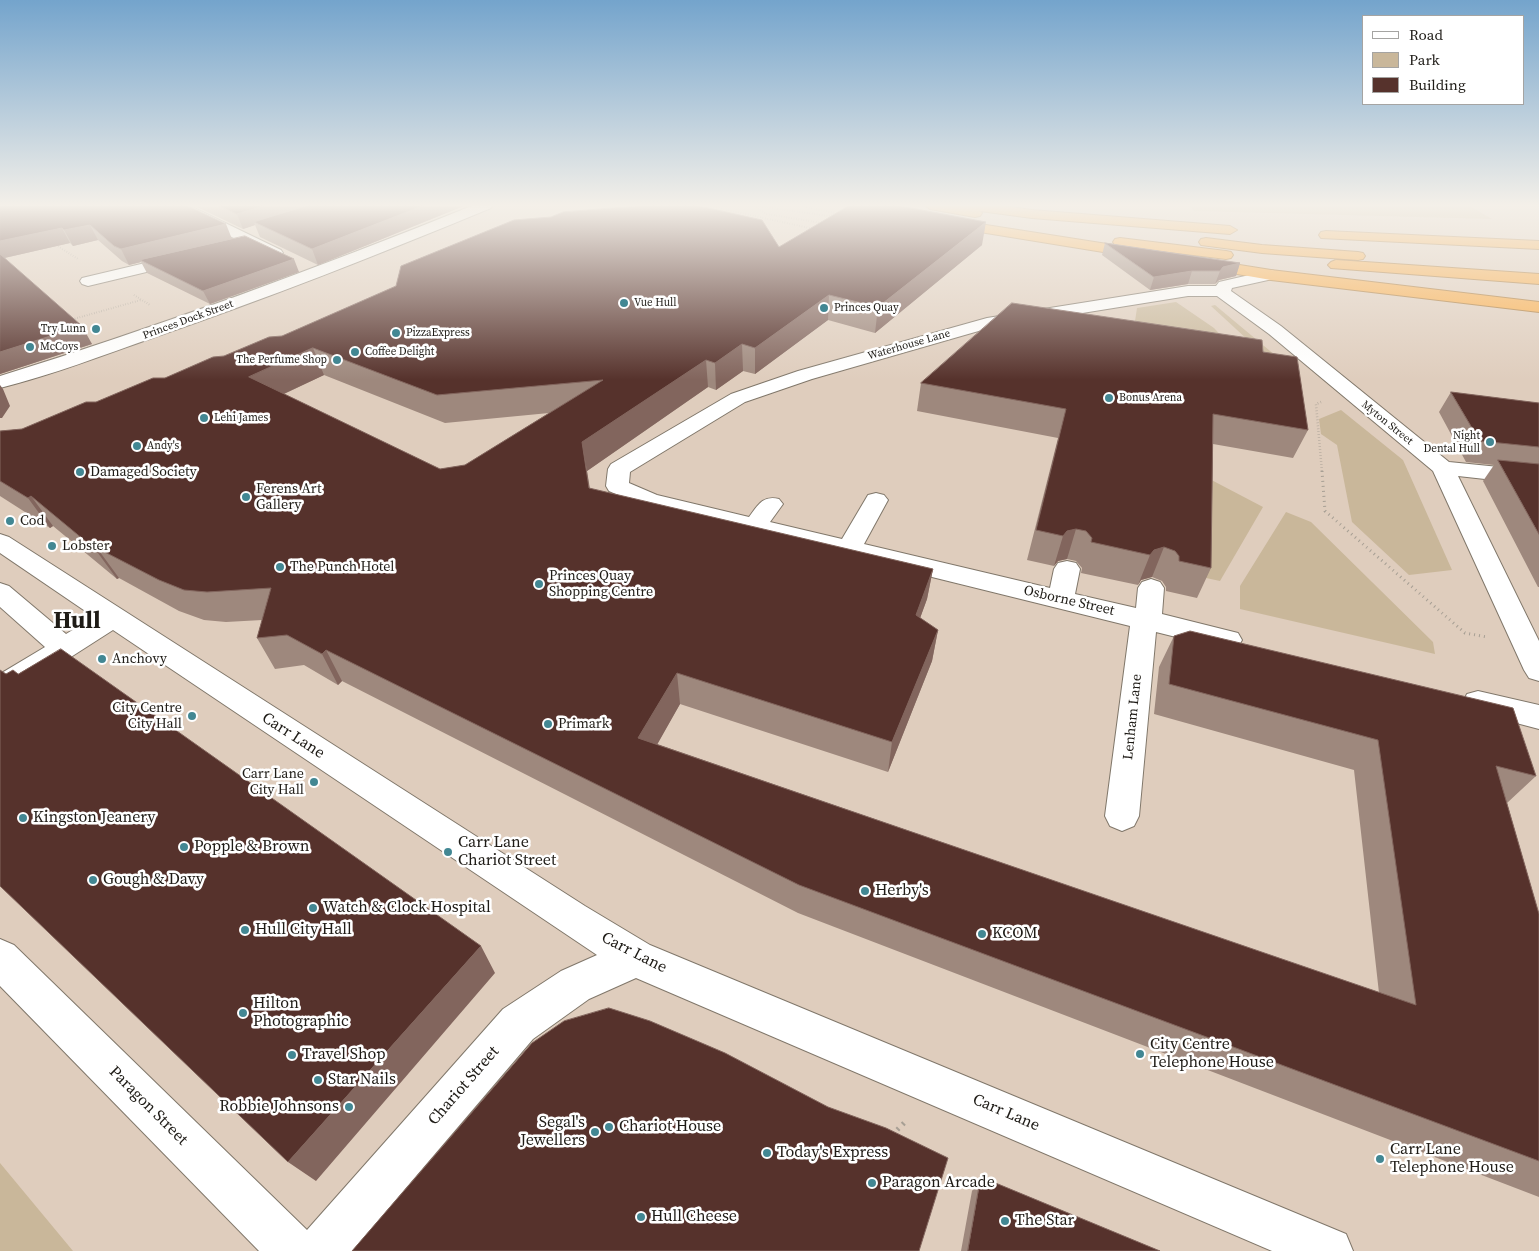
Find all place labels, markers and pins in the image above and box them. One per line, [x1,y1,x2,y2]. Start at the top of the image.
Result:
place label: Vue Hull [634,296,677,310]
marker: Vue Hull [618,297,630,309]
place label: Princes Quay [834,301,899,315]
marker: Princes Quay [818,302,830,314]
place label: Try Lunn [41,322,86,336]
marker: Try Lunn [90,323,102,335]
place label: PizzaExpress [406,326,470,340]
marker: PizzaExpress [390,327,402,339]
place label: McCoys [40,340,78,354]
marker: McCoys [24,341,36,353]
place label: Coffee Delight [365,345,434,359]
marker: Coffee Delight [349,346,361,358]
place label: The Perfume Shop [236,353,327,367]
marker: The Perfume Shop [331,354,343,366]
place label: Bonus Arena [1119,391,1182,405]
marker: Bonus Arena [1103,392,1115,404]
place label: Lehi James [214,411,268,425]
marker: Lehi James [198,412,210,424]
place label: Night Dental Hull [1424,429,1480,455]
marker: Night Dental Hull [1484,436,1496,448]
place label: Andy's [147,439,179,453]
marker: Andy's [131,440,143,452]
place label: Damaged Society [90,464,197,480]
marker: Damaged Society [74,466,86,478]
place label: Ferens Art Gallery [256,481,321,514]
marker: Ferens Art Gallery [240,491,252,503]
place label: Cod [20,513,44,529]
marker: Cod [4,515,16,527]
place label: Lobster [62,538,110,554]
marker: Lobster [46,540,58,552]
place label: The Punch Hotel [290,559,395,575]
marker: The Punch Hotel [274,561,286,573]
place label: Princes Quay Shopping Centre [549,568,653,600]
marker: Princes Quay Shopping Centre [533,578,545,590]
place label: Anchovy [112,651,167,667]
marker: Anchovy [96,653,108,665]
place label: City Centre City Hall [112,700,182,732]
marker: City Centre City Hall [186,710,198,722]
place label: Primark [558,716,609,732]
marker: Primark [542,718,554,730]
place label: Carr Lane City Hall [242,766,304,799]
marker: Carr Lane City Hall [308,776,320,788]
place label: Kingston Jeanery [33,808,155,828]
marker: Kingston Jeanery [17,812,29,824]
place label: Carr Lane Chariot Street [458,833,556,871]
place label: Popple & Brown [194,837,309,857]
marker: Popple & Brown [178,841,190,853]
marker: Carr Lane Chariot Street [442,846,454,858]
place label: Gough & Davy [103,870,204,890]
marker: Gough & Davy [87,874,99,886]
place label: Herby's [875,881,929,901]
marker: Herby's [859,885,871,897]
place label: Watch & Clock Hospital [323,898,491,918]
marker: Watch & Clock Hospital [307,902,319,914]
place label: Hull City Hall [255,920,352,940]
marker: Hull City Hall [239,924,251,936]
place label: KCOM [992,924,1038,944]
marker: KCOM [976,928,988,940]
place label: Hilton Photographic [253,994,349,1032]
marker: Hilton Photographic [237,1007,249,1019]
place label: City Centre Telephone House [1150,1035,1274,1073]
place label: Travel Shop [302,1045,385,1065]
marker: City Centre Telephone House [1134,1048,1146,1060]
marker: Travel Shop [286,1049,298,1061]
place label: Star Nails [328,1070,396,1090]
marker: Star Nails [312,1074,324,1086]
place label: Robbie Johnsons [219,1097,339,1117]
marker: Robbie Johnsons [343,1101,355,1113]
place label: Segal's Jewellers [520,1113,585,1151]
place label: Chariot House [619,1117,721,1137]
marker: Chariot House [603,1121,615,1133]
marker: Segal's Jewellers [589,1126,601,1138]
place label: Carr Lane Telephone House [1390,1140,1514,1178]
place label: Today's Express [777,1143,888,1163]
marker: Today's Express [761,1147,773,1159]
marker: Carr Lane Telephone House [1374,1153,1386,1165]
place label: Paragon Arcade [882,1173,995,1193]
marker: Paragon Arcade [866,1177,878,1189]
place label: Hull Cheese [651,1207,737,1227]
marker: Hull Cheese [635,1211,647,1223]
place label: The Star [1015,1211,1074,1231]
marker: The Star [999,1215,1011,1227]

